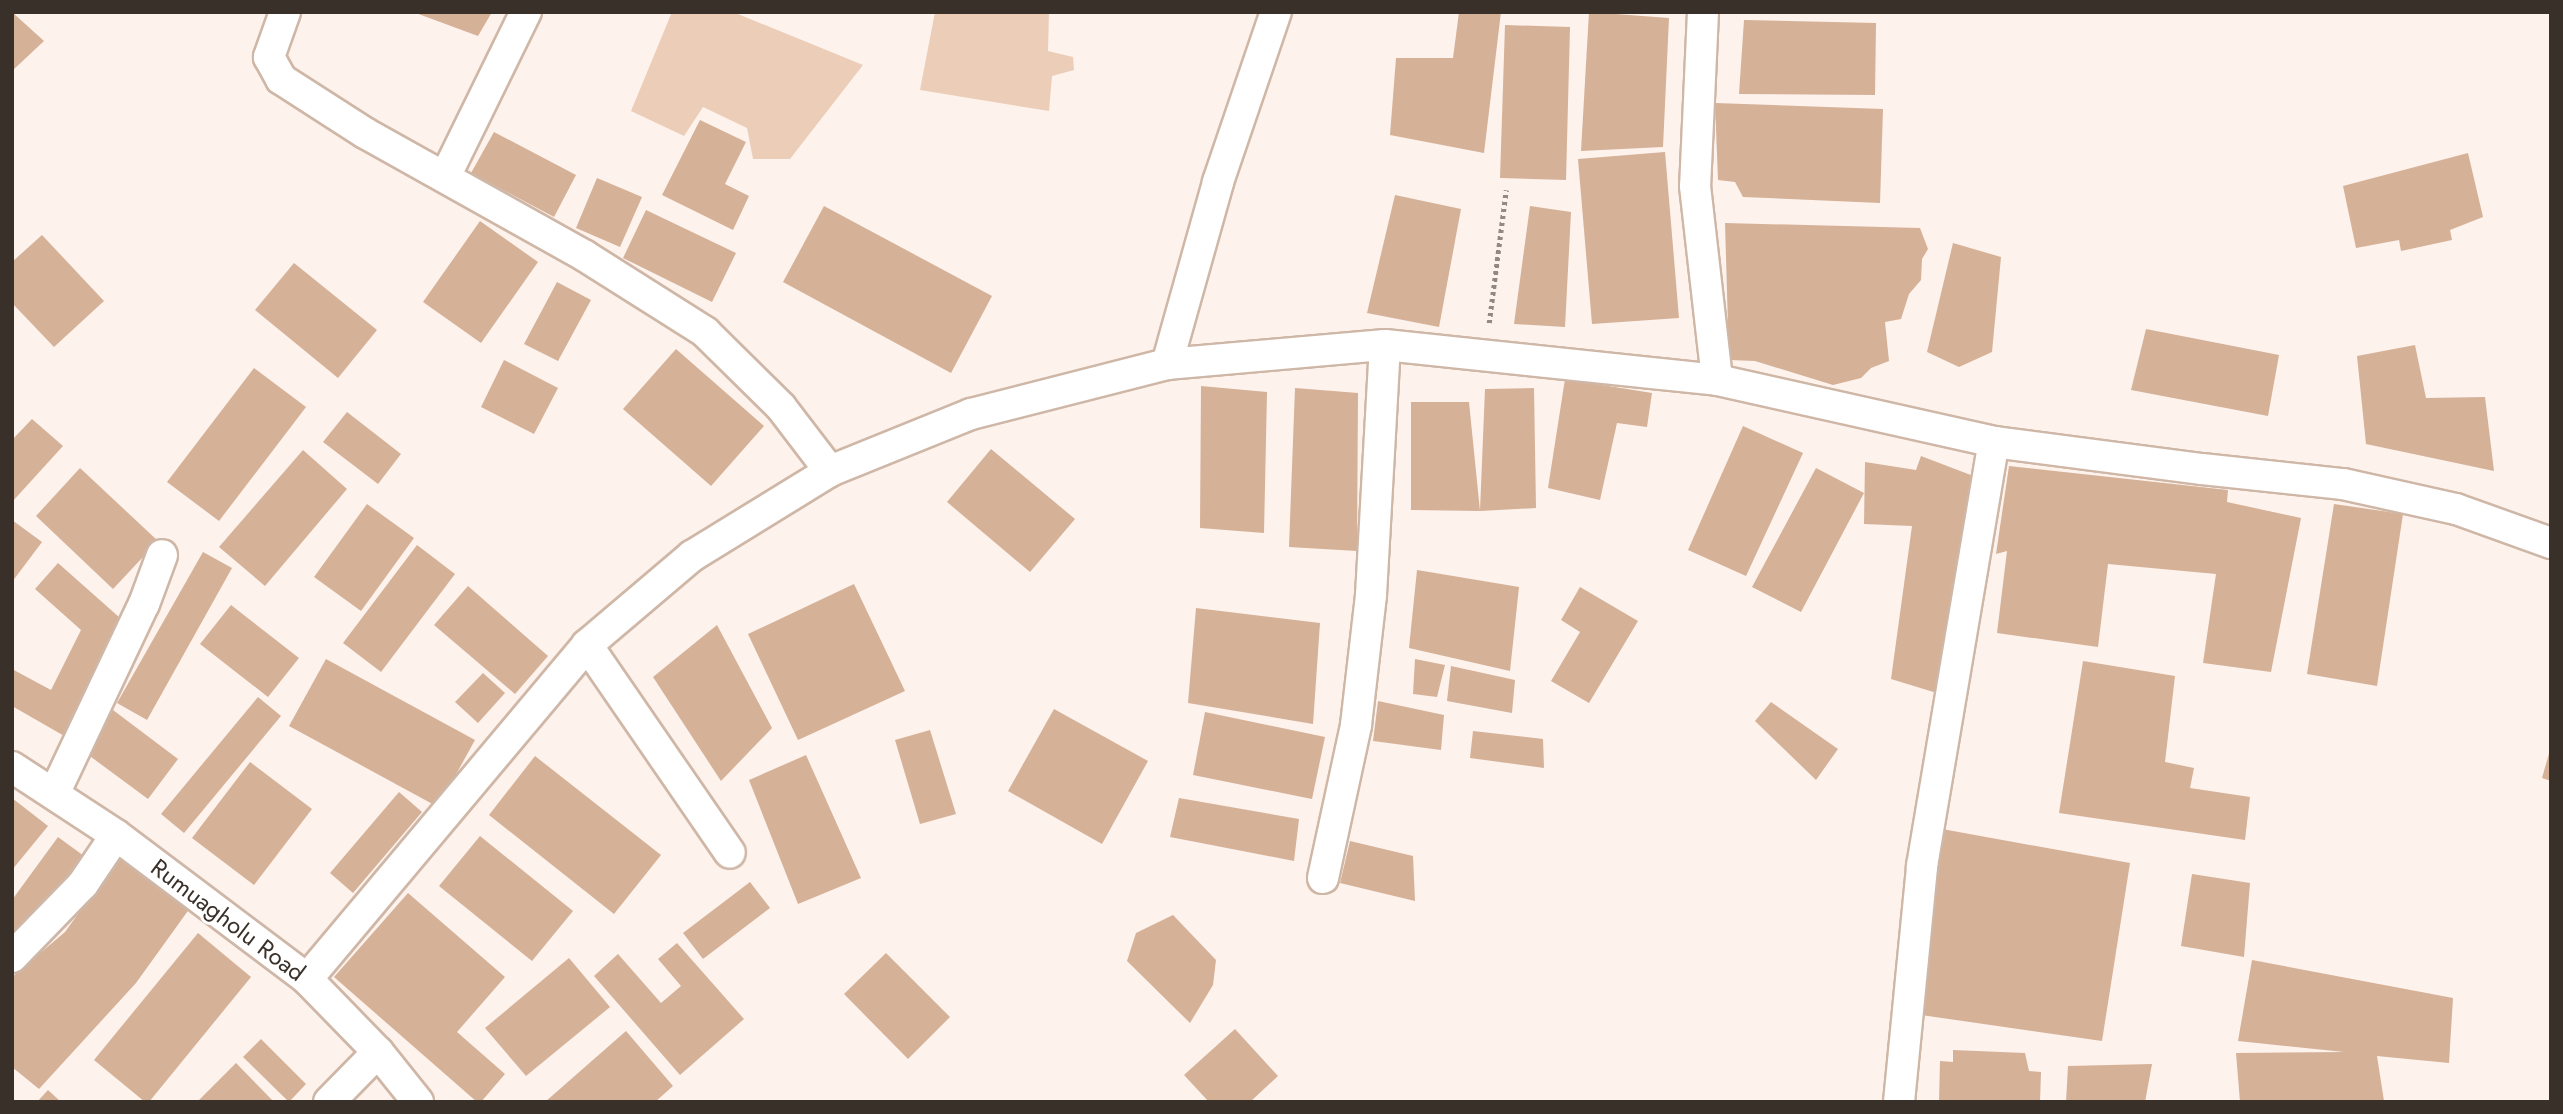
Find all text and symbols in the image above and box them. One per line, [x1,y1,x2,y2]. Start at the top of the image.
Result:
street label: Rumuagholu Road [145,853,311,987]

